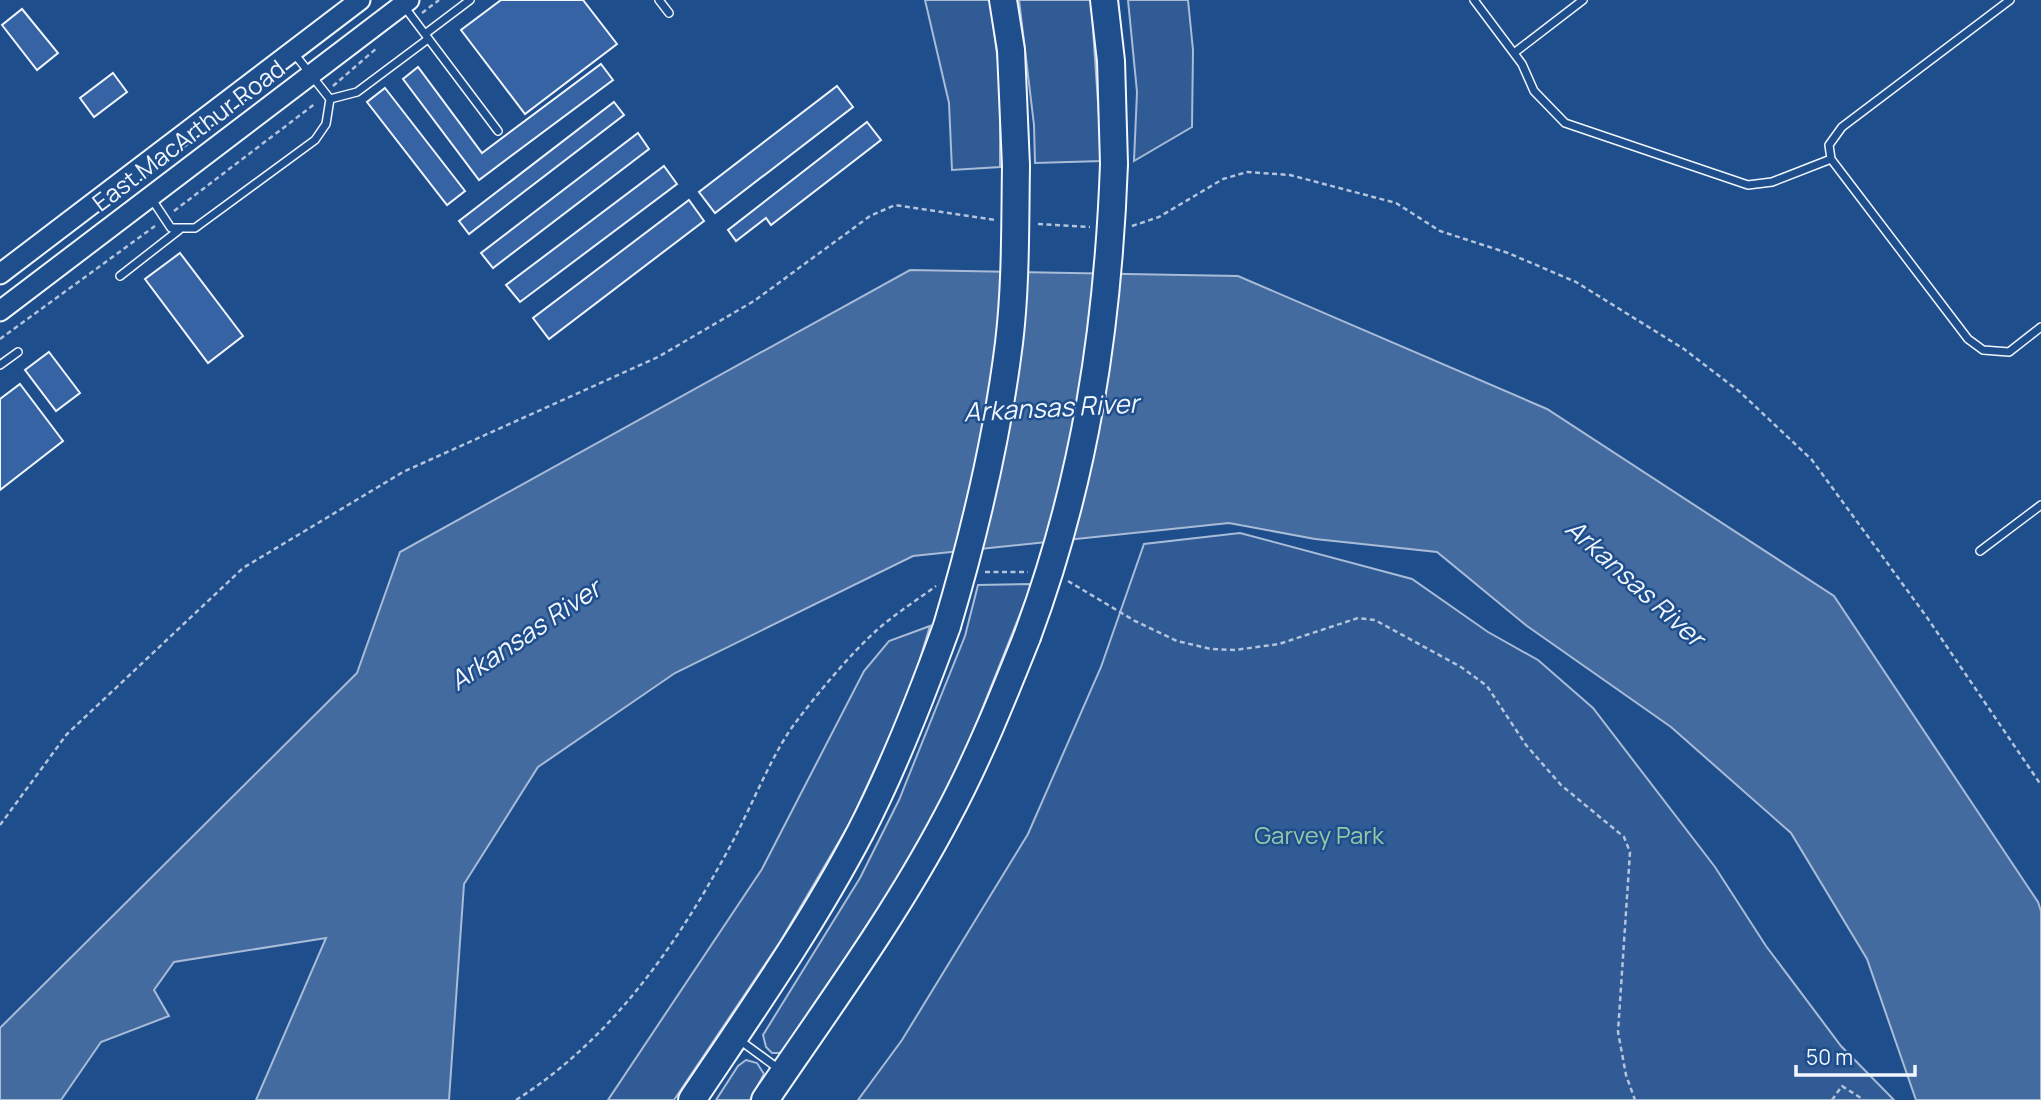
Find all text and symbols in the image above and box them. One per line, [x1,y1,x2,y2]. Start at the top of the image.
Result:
street label: East MacArthur Road [85,51,291,218]
water label: Arkansas River [962,384,1143,430]
water label: Arkansas River [1558,510,1716,657]
water label: Arkansas River [442,568,610,698]
park label: Garvey Park [1254,818,1385,851]
scale bar [1796,1034,1915,1078]
text: 50 m [1806,1043,1853,1071]

